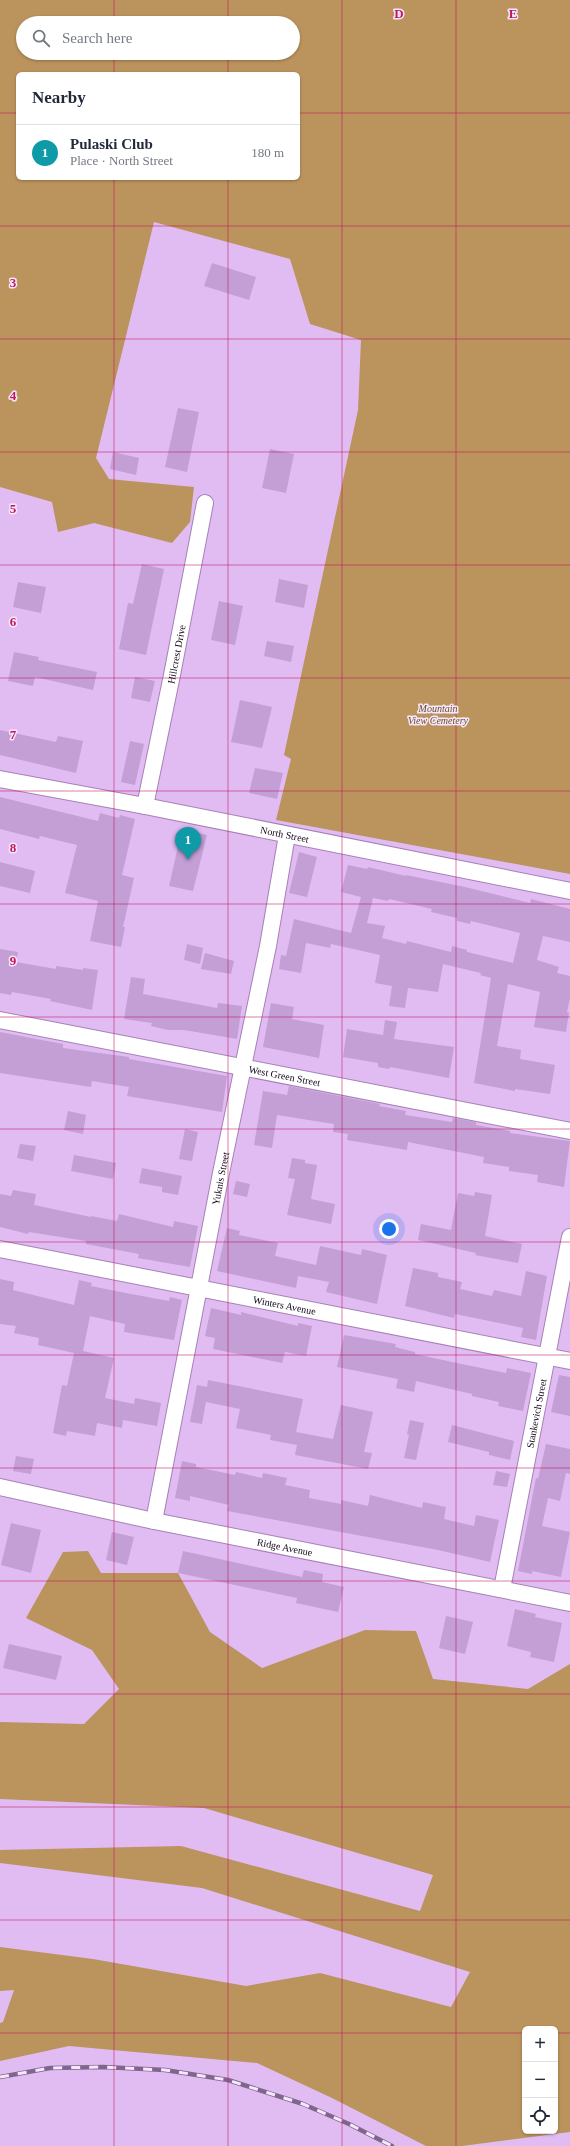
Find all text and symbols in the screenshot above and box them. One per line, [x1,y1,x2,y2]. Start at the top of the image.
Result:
text: D [394,6,404,21]
text: E [509,6,517,21]
search box [16,16,300,60]
icon: search [30,27,52,49]
text: Search here [62,30,132,46]
text: Nearby [32,88,86,107]
text: Pulaski Club [70,136,153,152]
text: 1 [42,145,48,160]
text: 180 m [251,145,284,160]
text: Place · North Street [70,153,173,168]
text: 3 [10,275,17,290]
text: 4 [10,388,17,403]
text: 5 [10,501,17,516]
text: 6 [10,614,17,629]
street label: Hillcrest Drive [165,623,187,685]
park label: Mountain View Cemetery [408,703,469,726]
text: 7 [10,727,17,742]
street label: North Street [260,824,310,844]
pin: 1 [175,827,201,860]
text: 8 [10,840,17,855]
text: 9 [10,953,17,968]
street label: West Green Street [248,1063,322,1088]
street label: Yuknis Street [210,1151,231,1206]
your location [379,1219,399,1239]
street label: Winters Avenue [252,1293,317,1317]
street label: Stankevich Street [524,1377,548,1449]
street label: Ridge Avenue [256,1536,314,1558]
map controls [522,2026,558,2134]
button: + [522,2026,558,2062]
button: − [522,2062,558,2098]
button: locate [522,2098,558,2134]

